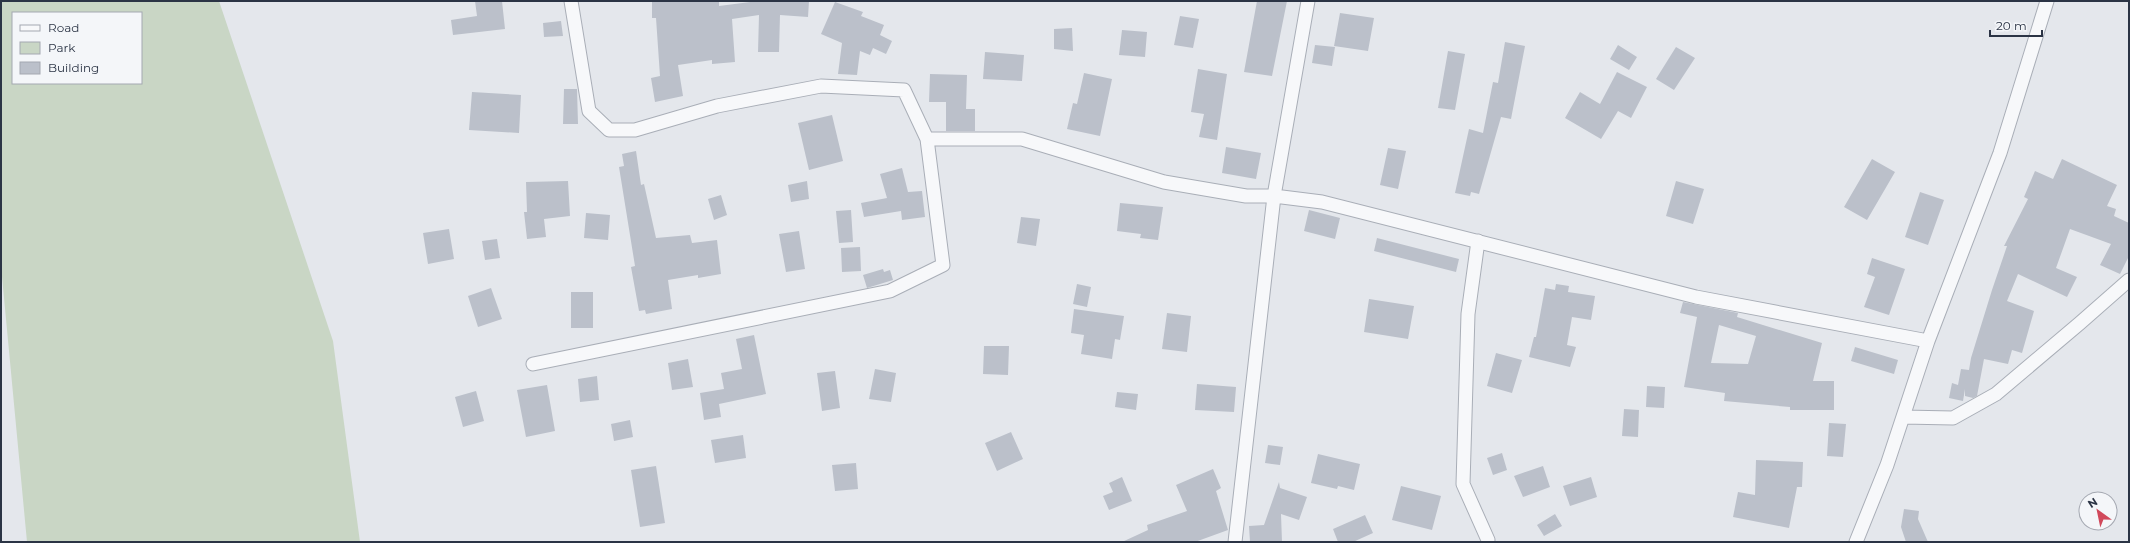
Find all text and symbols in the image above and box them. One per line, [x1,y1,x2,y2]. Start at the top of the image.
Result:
legend [12,12,142,84]
scale bar [1990,12,2042,38]
text: 20 m [1996,18,2027,33]
text: Road [48,20,79,35]
text: Park [48,40,76,55]
text: Building [48,60,99,75]
north arrow [2078,491,2118,531]
text: N [2085,494,2100,511]

